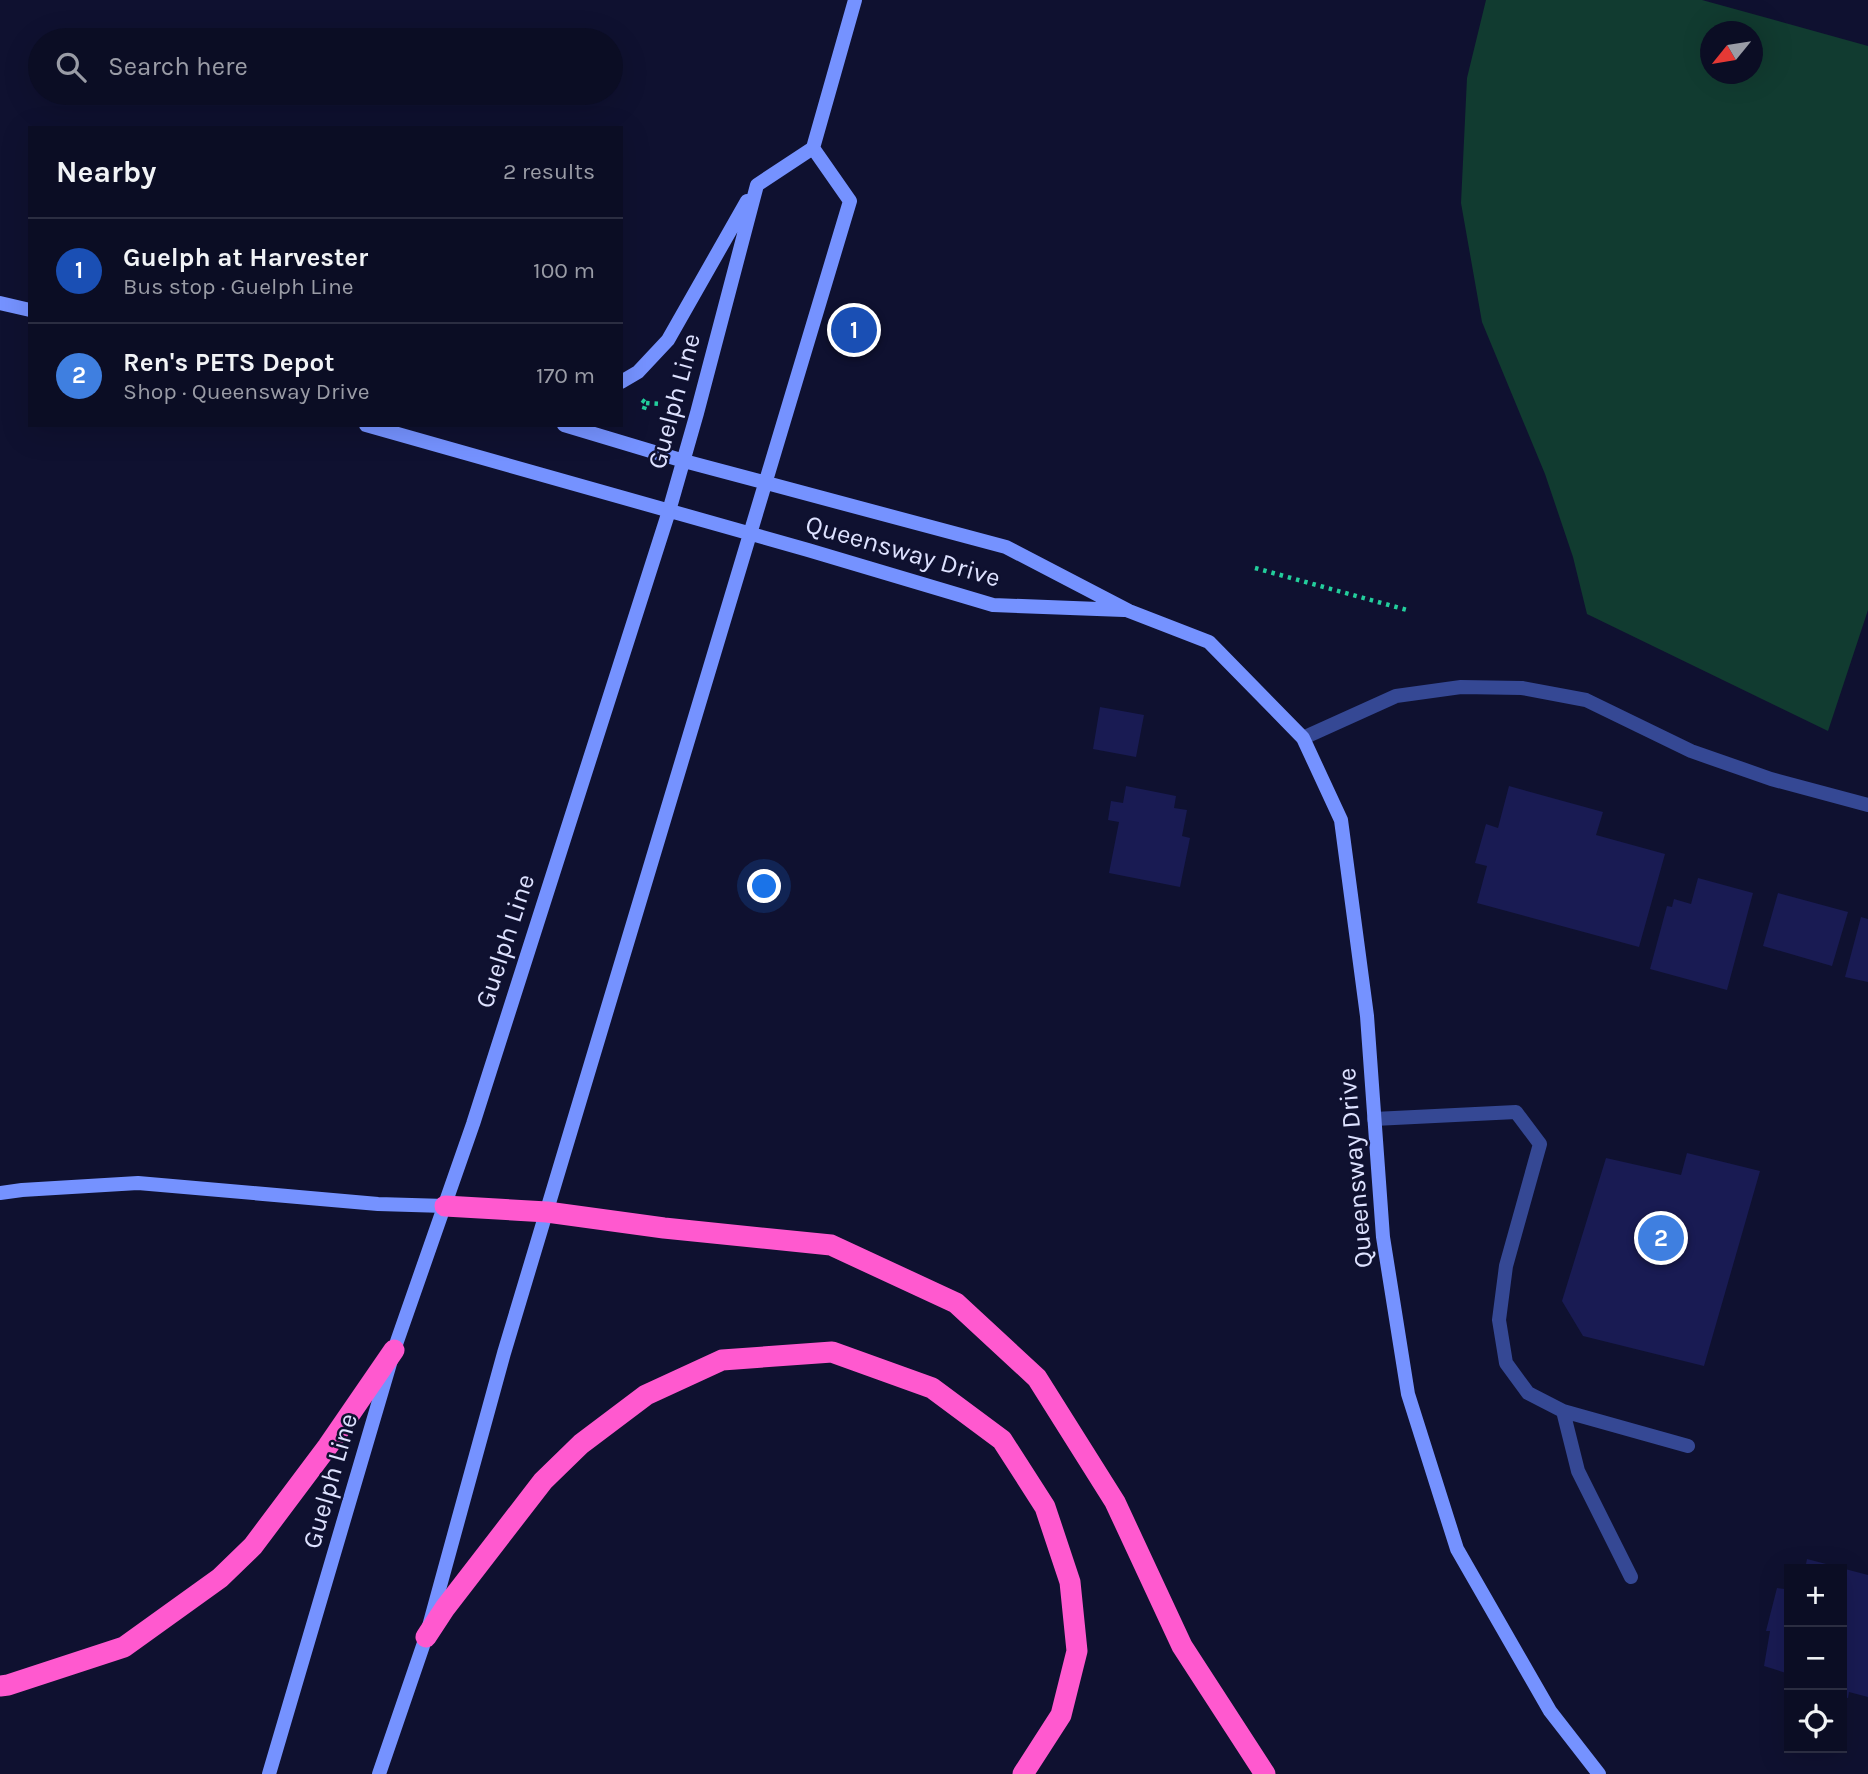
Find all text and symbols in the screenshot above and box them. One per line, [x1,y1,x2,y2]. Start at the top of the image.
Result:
north arrow [1700,21,1763,84]
search box [28,28,623,105]
icon: search [52,48,90,86]
text: Search here [108,51,248,82]
text: Nearby [56,154,156,190]
text: 2 results [503,158,595,185]
text: Guelph at Harvester [123,242,368,273]
text: 1 [75,257,83,284]
text: 100 m [533,257,595,284]
text: Bus stop · Guelph Line [123,273,354,300]
pin: 1 [831,304,877,356]
street label: Guelph Line [641,330,707,472]
text: Ren's PETS Depot [123,347,334,378]
text: 2 [72,362,86,389]
text: 170 m [536,362,595,389]
text: Shop · Queensway Drive [123,378,370,405]
street label: Queensway Drive [802,508,1004,594]
your location [747,869,781,903]
street label: Guelph Line [469,870,541,1012]
street label: Queensway Drive [1331,1067,1379,1269]
pin: 2 [1638,1212,1684,1264]
street label: Guelph Line [296,1410,364,1552]
map controls [1784,1564,1847,1753]
button: + [1784,1564,1847,1627]
button: − [1784,1627,1847,1690]
button: locate [1784,1690,1847,1753]

